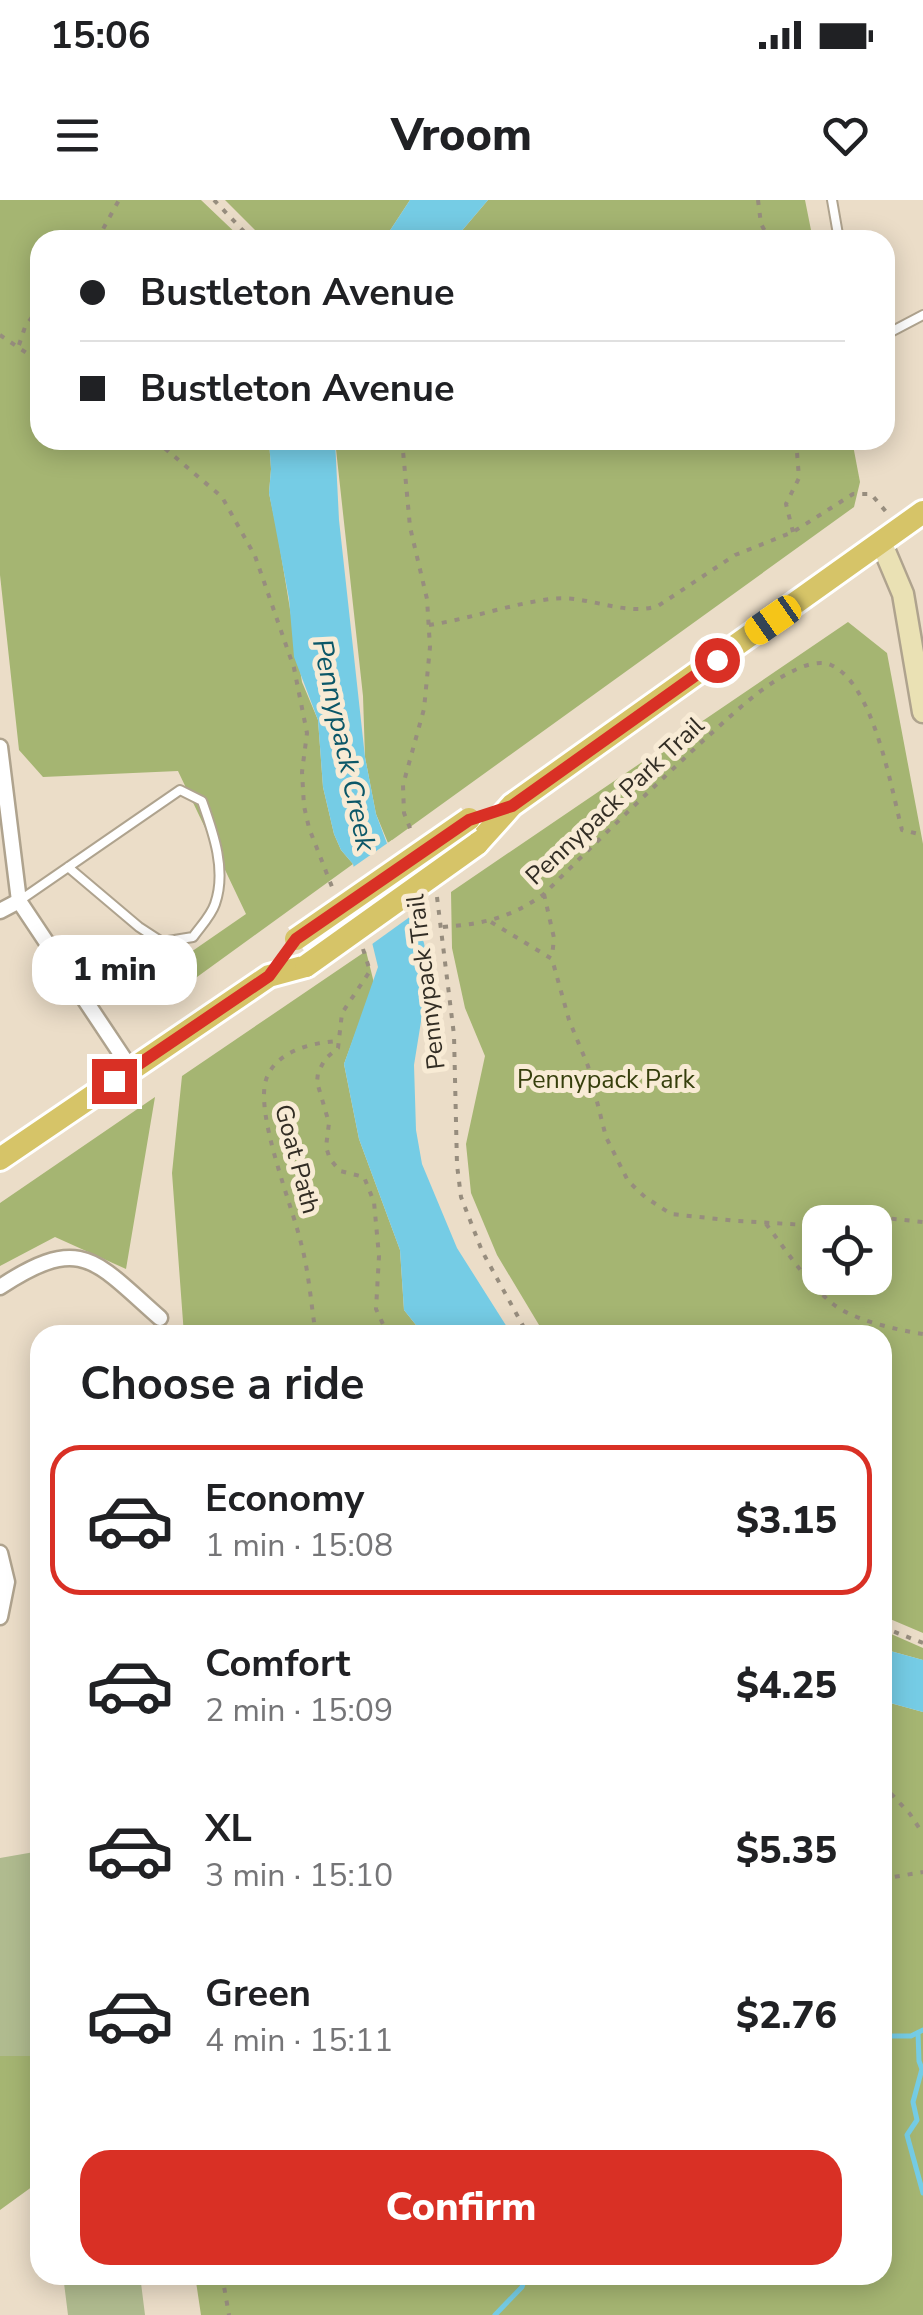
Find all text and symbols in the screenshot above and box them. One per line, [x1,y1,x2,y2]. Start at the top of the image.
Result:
text: 15:06 [50,10,151,61]
text: Vroom [391,105,532,166]
icon: menu [50,108,105,163]
icon: heart [818,108,873,163]
text: Bustleton Avenue [140,267,455,318]
text: Bustleton Avenue [140,363,455,414]
car [740,591,806,649]
water label: Pennypack Creek [303,635,385,855]
route start [695,638,740,683]
street label: Pennypack Park Trail [518,709,712,893]
street label: Pennypack Trail [398,892,454,1072]
callout: 1 min [32,936,196,1006]
text: 1 min [72,948,157,991]
route end [92,1059,137,1104]
park label: Pennypack Park [517,1063,695,1097]
street label: Goat Path [266,1101,328,1217]
map controls [802,1205,892,1295]
button: locate [802,1205,892,1295]
text: Choose a ride [80,1354,365,1415]
text: Economy [205,1473,364,1524]
icon: car [85,1475,175,1565]
text: $3.15 [736,1495,837,1546]
text: 1 min · 15:08 [205,1524,393,1567]
text: Comfort [205,1638,350,1689]
icon: car [85,1640,175,1730]
text: $4.25 [736,1660,837,1711]
text: 2 min · 15:09 [205,1689,393,1732]
text: XL [205,1803,252,1854]
icon: car [85,1805,175,1895]
text: $5.35 [736,1825,837,1876]
text: 3 min · 15:10 [205,1854,393,1897]
text: Green [205,1968,311,2019]
icon: car [85,1970,175,2060]
text: $2.76 [736,1990,837,2041]
text: 4 min · 15:11 [205,2019,393,2062]
button: Confirm [80,2150,842,2265]

